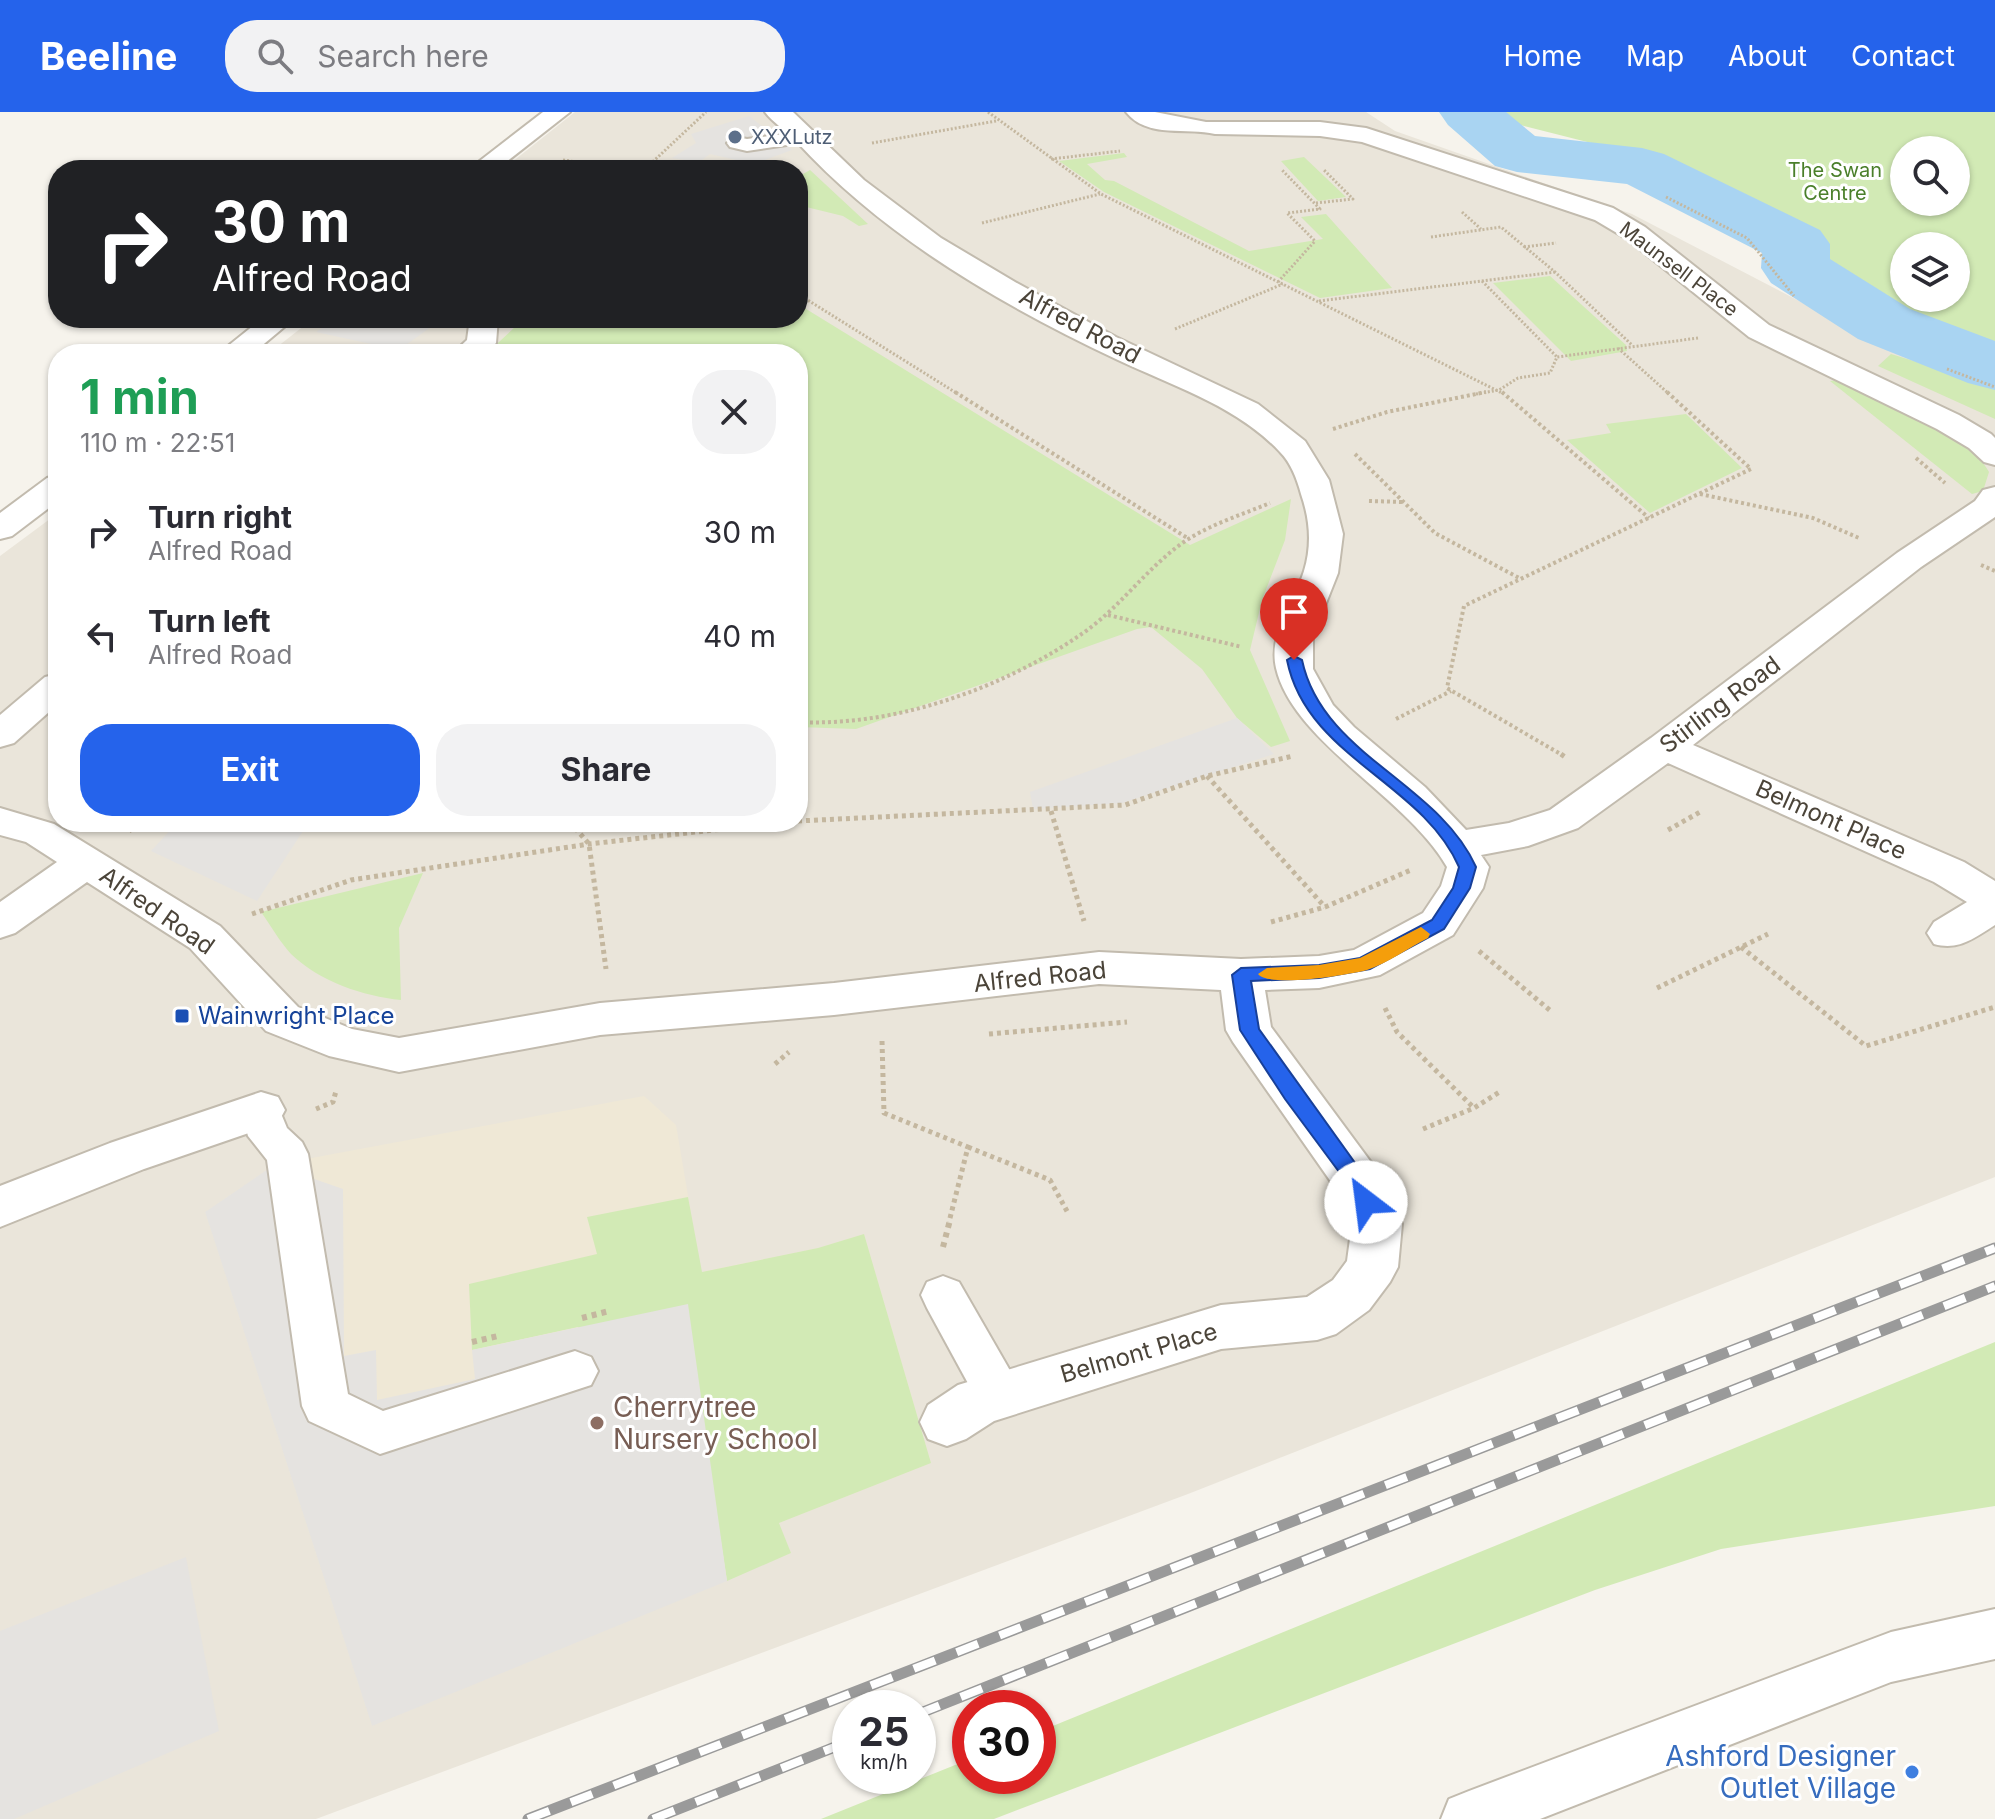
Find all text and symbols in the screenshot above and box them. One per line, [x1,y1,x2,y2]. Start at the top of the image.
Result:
search box [225,20,785,92]
text: Beeline [40,33,177,79]
icon: search [253,34,297,78]
text: Search here [317,38,489,74]
text: Home [1503,39,1582,73]
text: Map [1626,39,1684,73]
text: About [1728,39,1807,73]
text: Contact [1851,39,1955,73]
place label: XXXLutz [751,125,833,149]
marker: XXXLutz [726,128,744,146]
map controls [1890,136,1970,312]
button: search [1890,136,1970,216]
park label: The Swan Centre [1788,158,1882,205]
text: 30 m [212,188,350,256]
icon: right [80,192,184,296]
street label: Maunsell Place [1615,217,1743,321]
button: layers [1890,232,1970,312]
text: Alfred Road [212,256,412,300]
street label: Alfred Road [1015,281,1146,370]
text: 1 min [80,367,199,426]
button: close [692,370,776,454]
text: 110 m · 22:51 [80,427,235,458]
text: Turn right [148,499,292,535]
icon: right [80,510,124,554]
text: 30 m [704,514,776,550]
text: Alfred Road [148,535,292,566]
pin [1260,578,1328,660]
icon: arrive [1272,590,1316,634]
text: Turn left [148,603,270,639]
icon: left [80,614,124,658]
text: 40 m [703,618,776,654]
text: Alfred Road [148,639,292,670]
street label: Stirling Road [1654,650,1786,759]
button: Exit [80,724,420,816]
button: Share [436,724,776,816]
street label: Belmont Place [1751,773,1911,866]
street label: Alfred Road [94,861,220,961]
street label: Alfred Road [972,955,1108,998]
place label: Wainwright Place [198,1001,395,1030]
marker: Wainwright Place [173,1007,191,1025]
position arrow [1324,1160,1408,1244]
street label: Belmont Place [1057,1316,1221,1389]
place label: Cherrytree Nursery School [613,1390,818,1456]
marker: Cherrytree Nursery School [588,1414,606,1432]
speed limit sign: 30 [952,1690,1056,1794]
text: 25 [859,1707,909,1756]
place label: Ashford Designer Outlet Village [1665,1739,1896,1805]
text: km/h [860,1750,908,1774]
marker: Ashford Designer Outlet Village [1903,1763,1921,1781]

